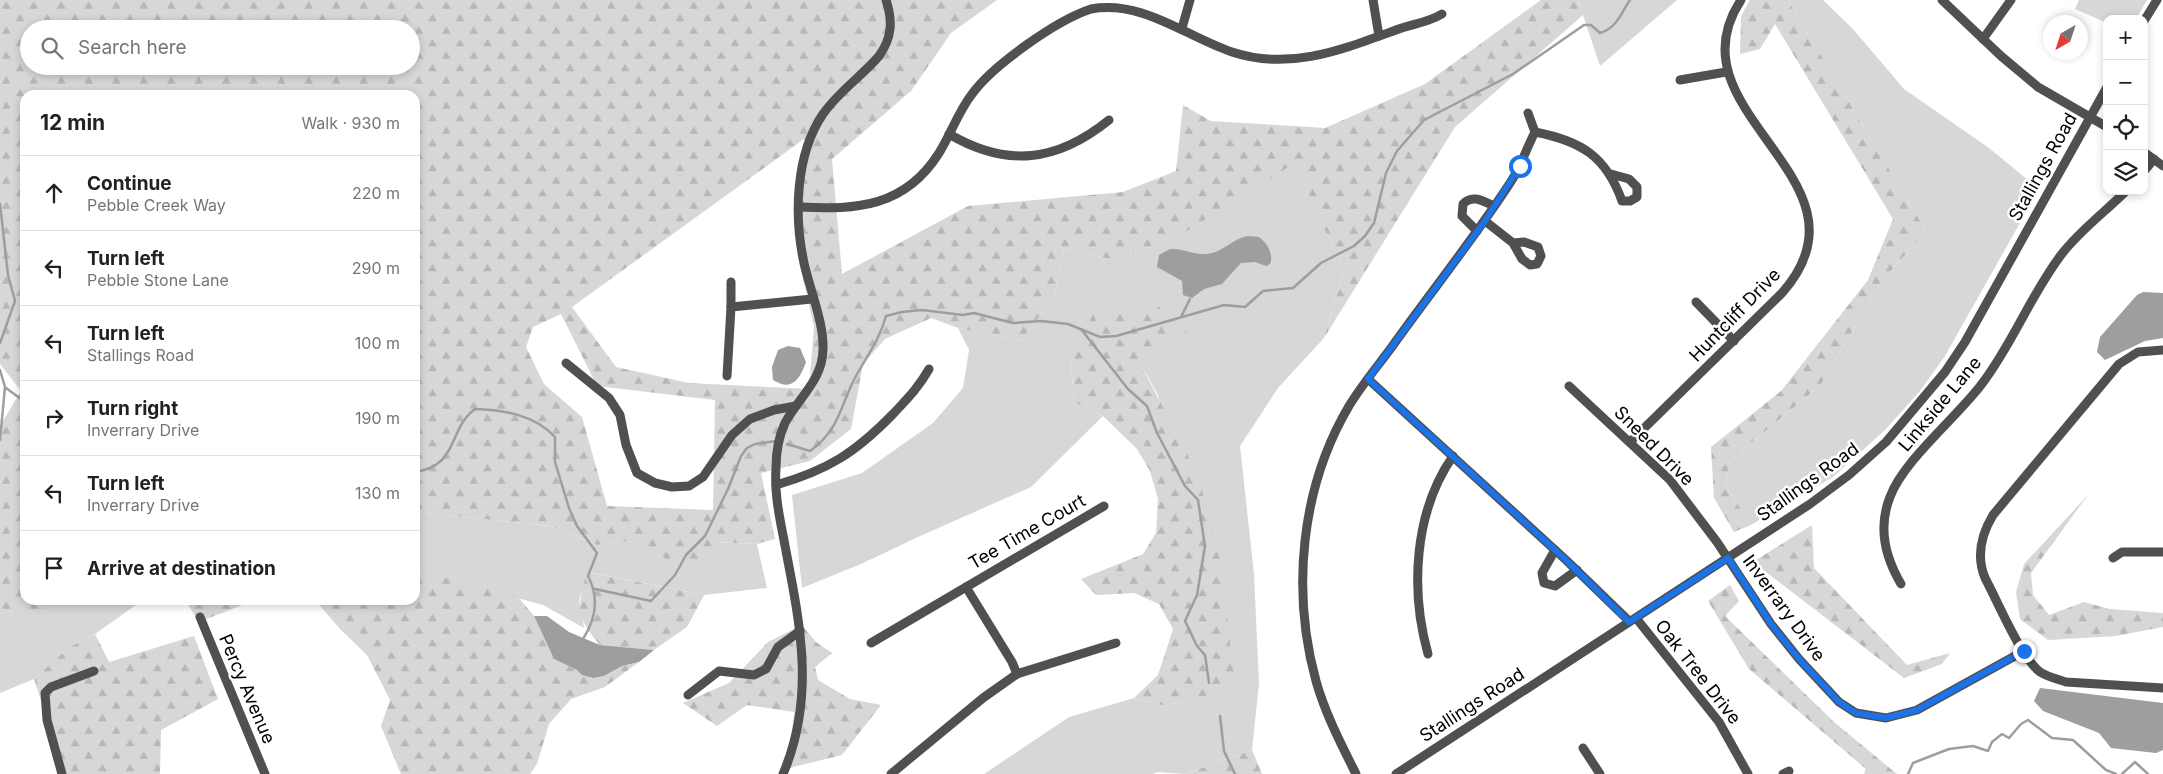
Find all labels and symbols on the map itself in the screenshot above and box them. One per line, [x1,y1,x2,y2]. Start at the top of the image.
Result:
north arrow [2043,15,2088,60]
street label: Stallings Road [2004,109,2081,224]
route start [1509,155,1532,178]
street label: Huntcliff Drive [1685,264,1784,366]
street label: Linkside Lane [1894,352,1985,455]
street label: Sneed Drive [1610,401,1699,490]
street label: Stallings Road [1753,438,1863,525]
street label: Tee Time Court [965,490,1089,573]
street label: Inverrary Drive [1739,550,1830,665]
street label: Oak Tree Drive [1651,615,1746,728]
street label: Percy Avenue [215,631,280,747]
route end [2013,640,2036,663]
street label: Stallings Road [1416,663,1528,746]

